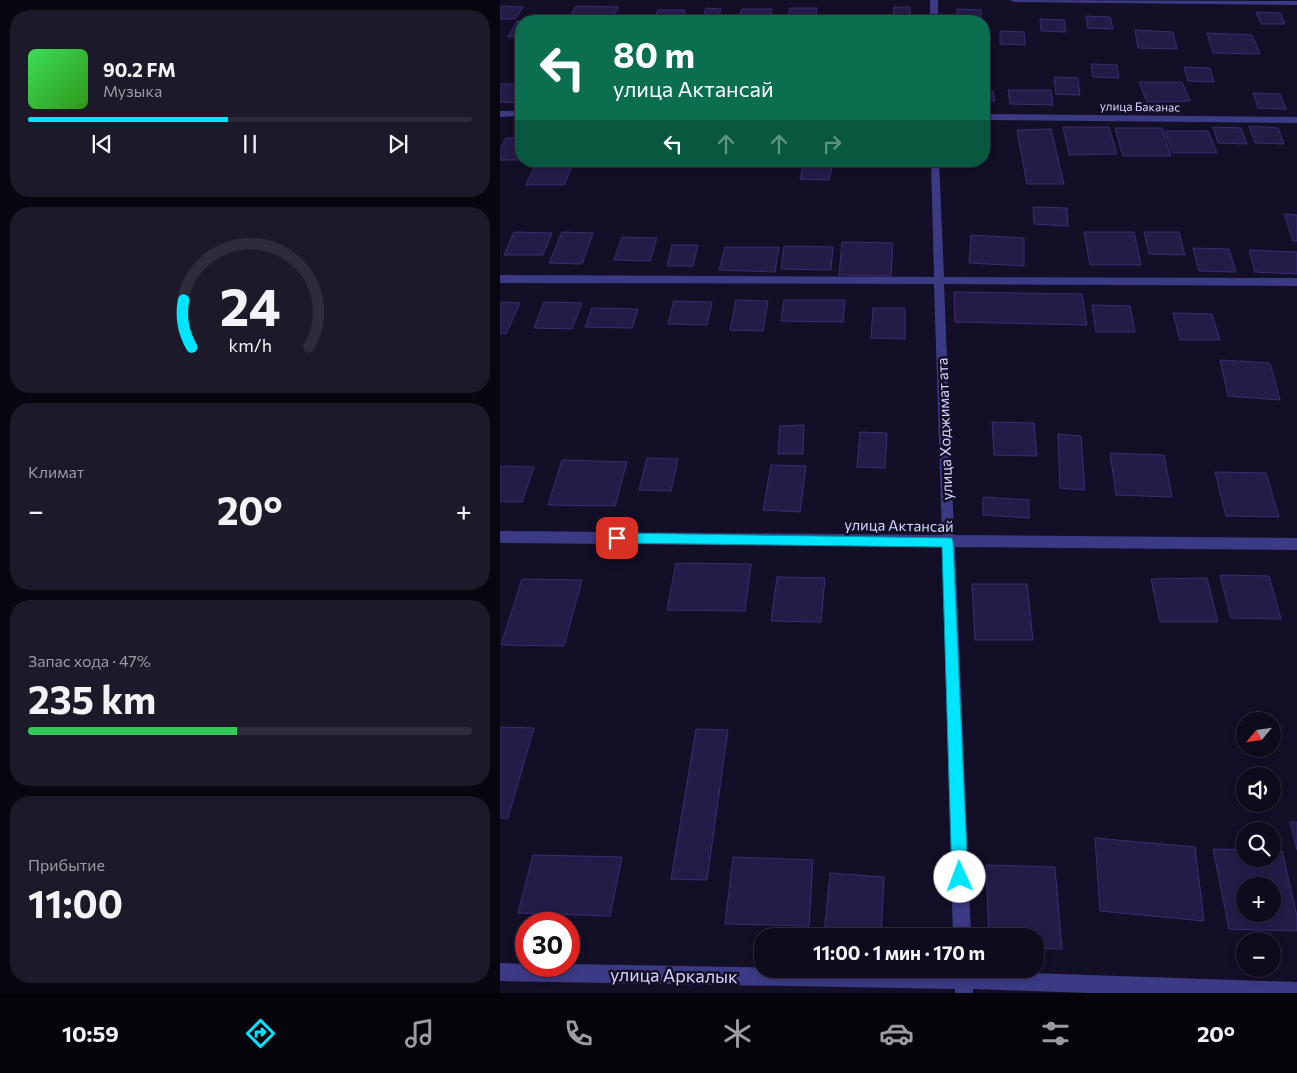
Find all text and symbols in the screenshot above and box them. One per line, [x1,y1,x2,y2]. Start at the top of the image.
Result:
text: 80 m [613,32,695,75]
icon: left [530,35,595,100]
text: 90.2 FM [103,58,176,81]
text: улица Актансай [613,75,774,102]
text: Музыка [103,81,162,100]
street label: улица Баканас [1100,98,1180,114]
icon: previous [88,130,116,158]
icon: pause [236,130,264,158]
icon: next [384,130,412,158]
icon: left [659,130,687,158]
icon: ahead [712,130,740,158]
icon: ahead [765,130,793,158]
icon: right [818,130,846,158]
text: 24 [220,273,280,337]
text: km/h [228,334,272,356]
street label: улица Ходжимат ата [933,357,955,501]
text: Климат [28,462,84,481]
text: 20° [217,486,283,533]
text: − [28,493,44,527]
text: + [456,493,472,527]
street label: улица Актансай [844,515,954,535]
pin [596,517,638,559]
icon: arrive [603,524,631,552]
text: Запас хода · 47% [28,651,151,670]
text: 235 km [28,675,156,722]
north arrow [1236,712,1281,758]
map controls [1236,712,1281,977]
button: sound [1236,767,1281,812]
button: search [1236,822,1281,867]
position arrow [933,850,985,902]
text: Прибытие [28,855,105,874]
button: + [1236,877,1281,922]
text: 11:00 [28,879,123,926]
speed limit sign: 30 [515,912,580,977]
button: − [1236,932,1281,977]
text: 11:00 · 1 мин · 170 m [813,941,985,964]
street label: улица Аркалык [610,963,738,987]
icon: directions [243,1016,278,1051]
icon: music [402,1016,437,1051]
icon: phone [561,1016,596,1051]
icon: climate [720,1016,755,1051]
icon: car [879,1016,914,1051]
icon: filters [1038,1016,1073,1051]
text: 10:59 [62,1020,119,1047]
text: 20° [1197,1020,1235,1047]

